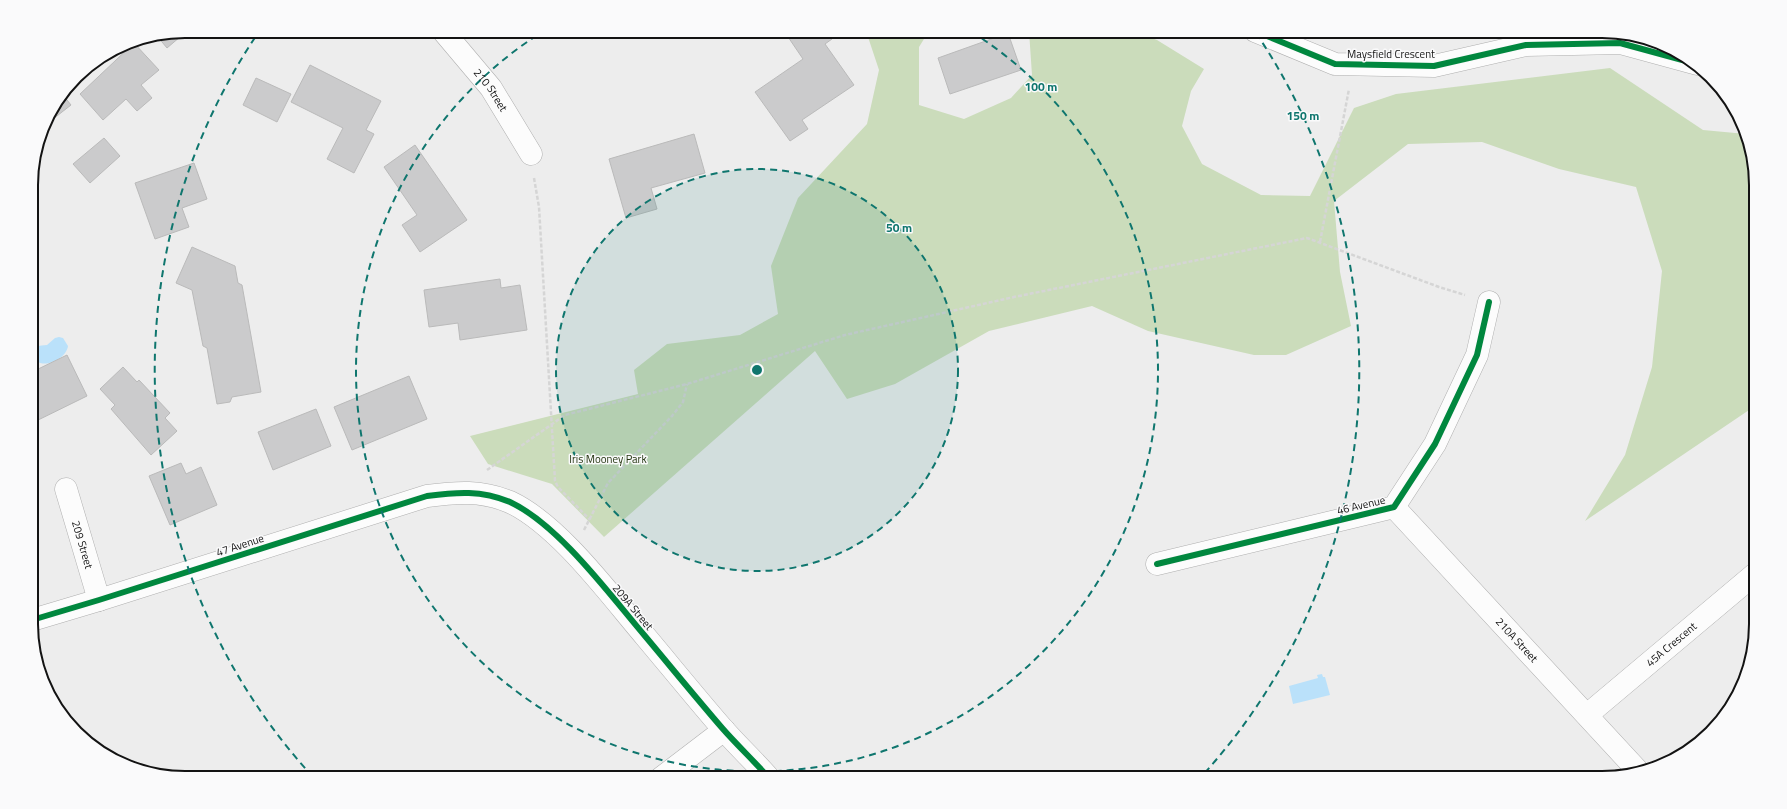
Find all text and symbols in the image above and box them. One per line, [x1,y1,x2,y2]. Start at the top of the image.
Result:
street label: Maysfield Crescent [1347,46,1435,62]
street label: 210 Street [470,65,511,115]
text: 100 m [1025,77,1057,96]
text: 150 m [1287,106,1319,125]
text: 50 m [886,218,912,237]
centre of rings [750,363,764,377]
park label: Iris Mooney Park [569,451,647,467]
street label: 46 Avenue [1335,492,1387,518]
street label: 209 Street [68,519,97,571]
street label: 47 Avenue [214,530,266,560]
street label: 209A Street [609,580,657,634]
street label: 210A Street [1492,614,1542,666]
street label: 45A Crescent [1642,618,1700,670]

